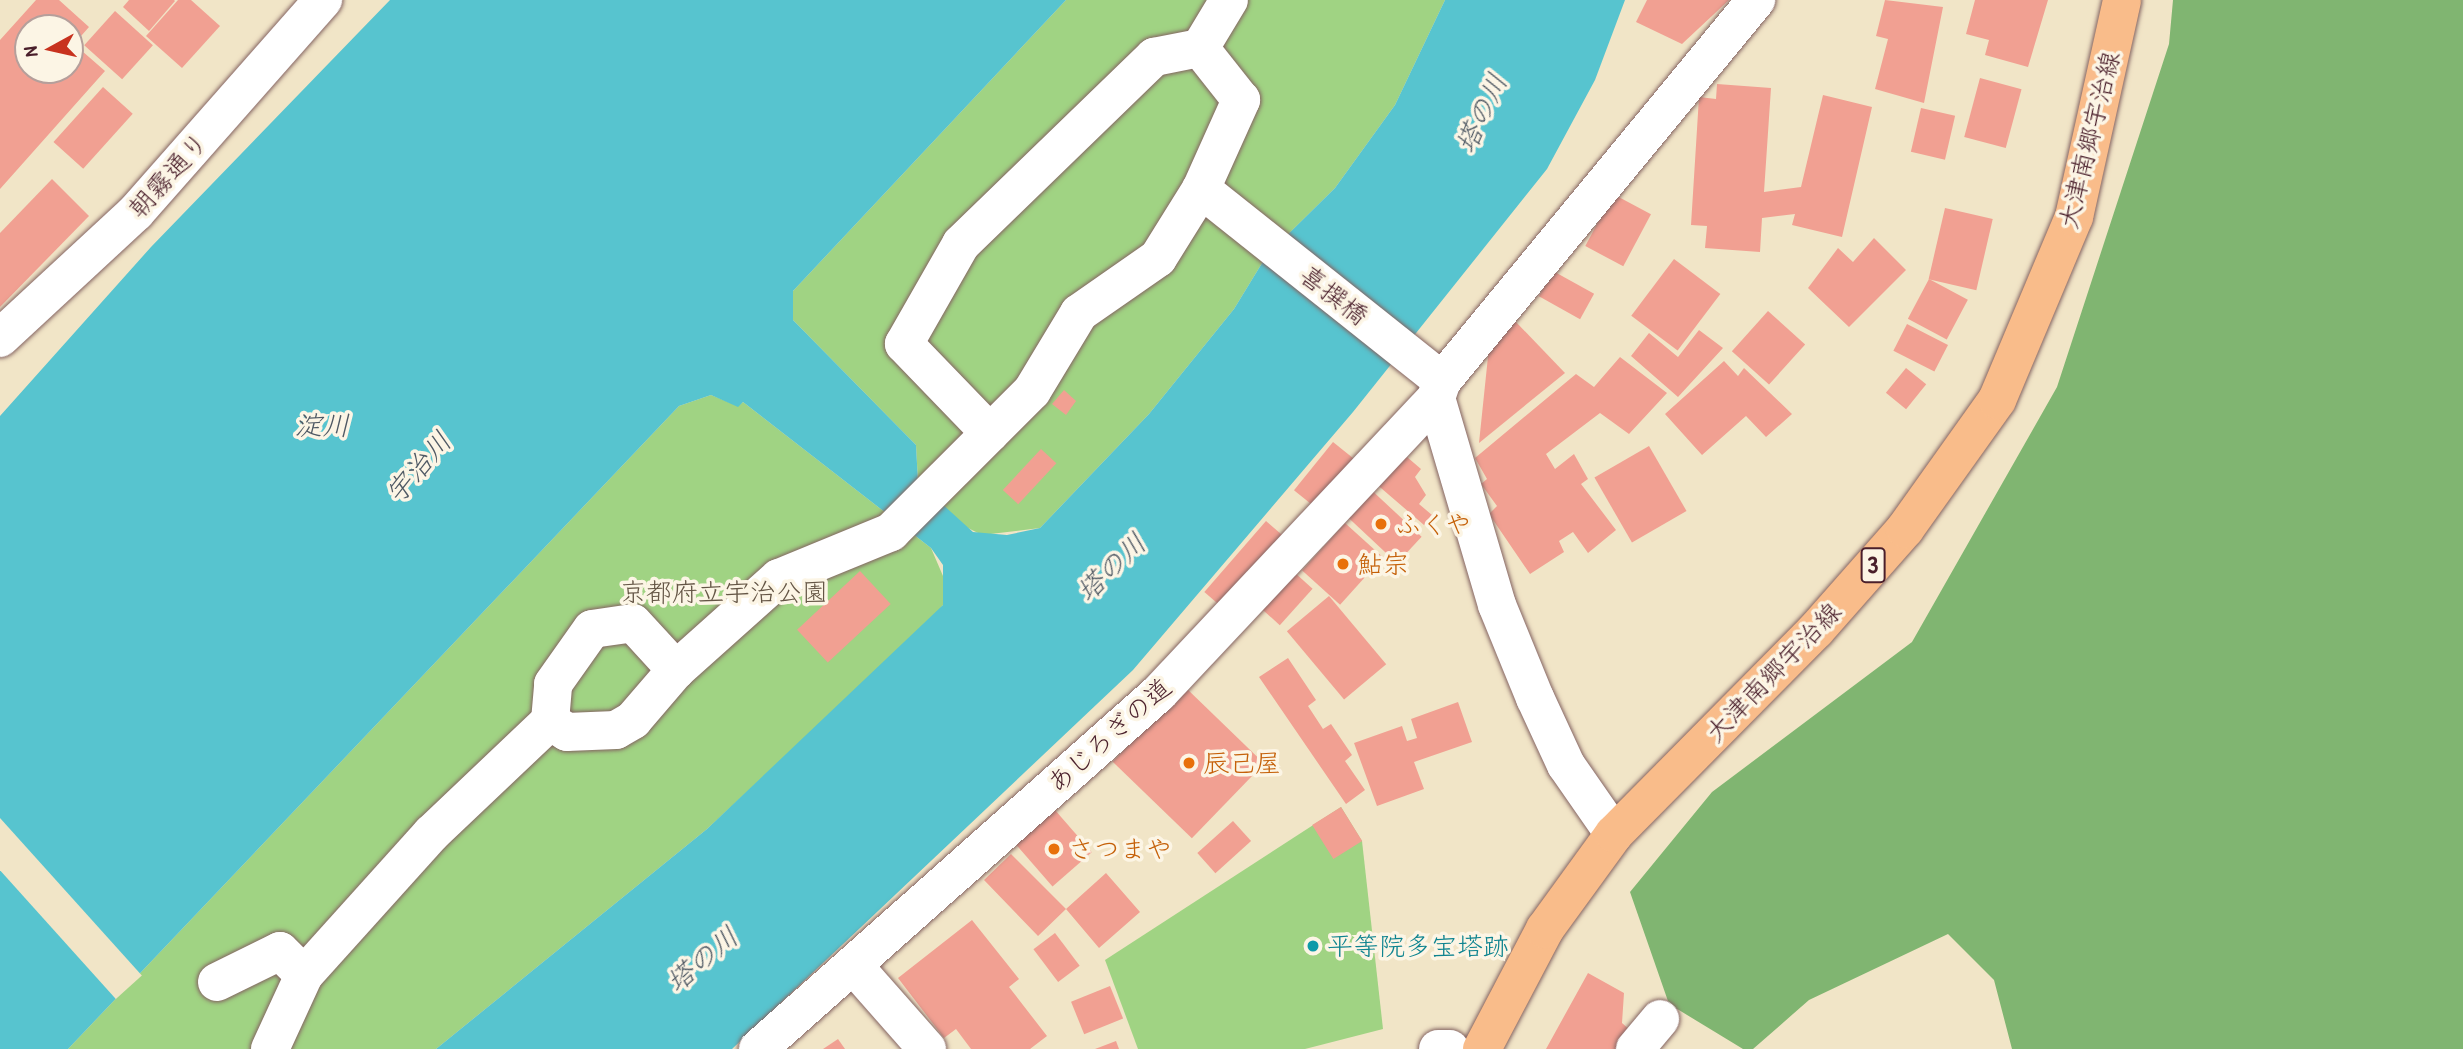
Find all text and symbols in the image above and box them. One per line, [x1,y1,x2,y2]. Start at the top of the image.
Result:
north arrow [14,14,84,84]
text: N [17,45,44,58]
street label: 大津南郷宇治線 [2052,48,2126,232]
water label: 塔の川 [1448,68,1514,158]
street label: 朝霧通り [122,126,214,224]
street label: 喜撰橋 [1294,259,1374,331]
water label: 淀川 [294,408,350,442]
water label: 宇治川 [378,424,458,510]
place label: ふくや [1395,508,1473,540]
marker: ふくや [1373,516,1389,532]
water label: 塔の川 [1069,526,1153,608]
road number: 3 [1859,544,1887,586]
place label: 鮎宗 [1357,548,1409,580]
marker: 鮎宗 [1335,556,1351,572]
park label: 京都府立宇治公園 [620,576,828,608]
street label: 大津南郷宇治線 [1699,596,1847,748]
street label: あじろぎの道 [1041,671,1177,799]
place label: 辰己屋 [1203,747,1281,779]
marker: 辰己屋 [1181,755,1197,771]
place label: さつまや [1068,833,1172,865]
marker: さつまや [1046,841,1062,857]
water label: 塔の川 [659,919,745,999]
place label: 平等院多宝塔跡 [1327,930,1509,962]
marker: 平等院多宝塔跡 [1305,938,1321,954]

